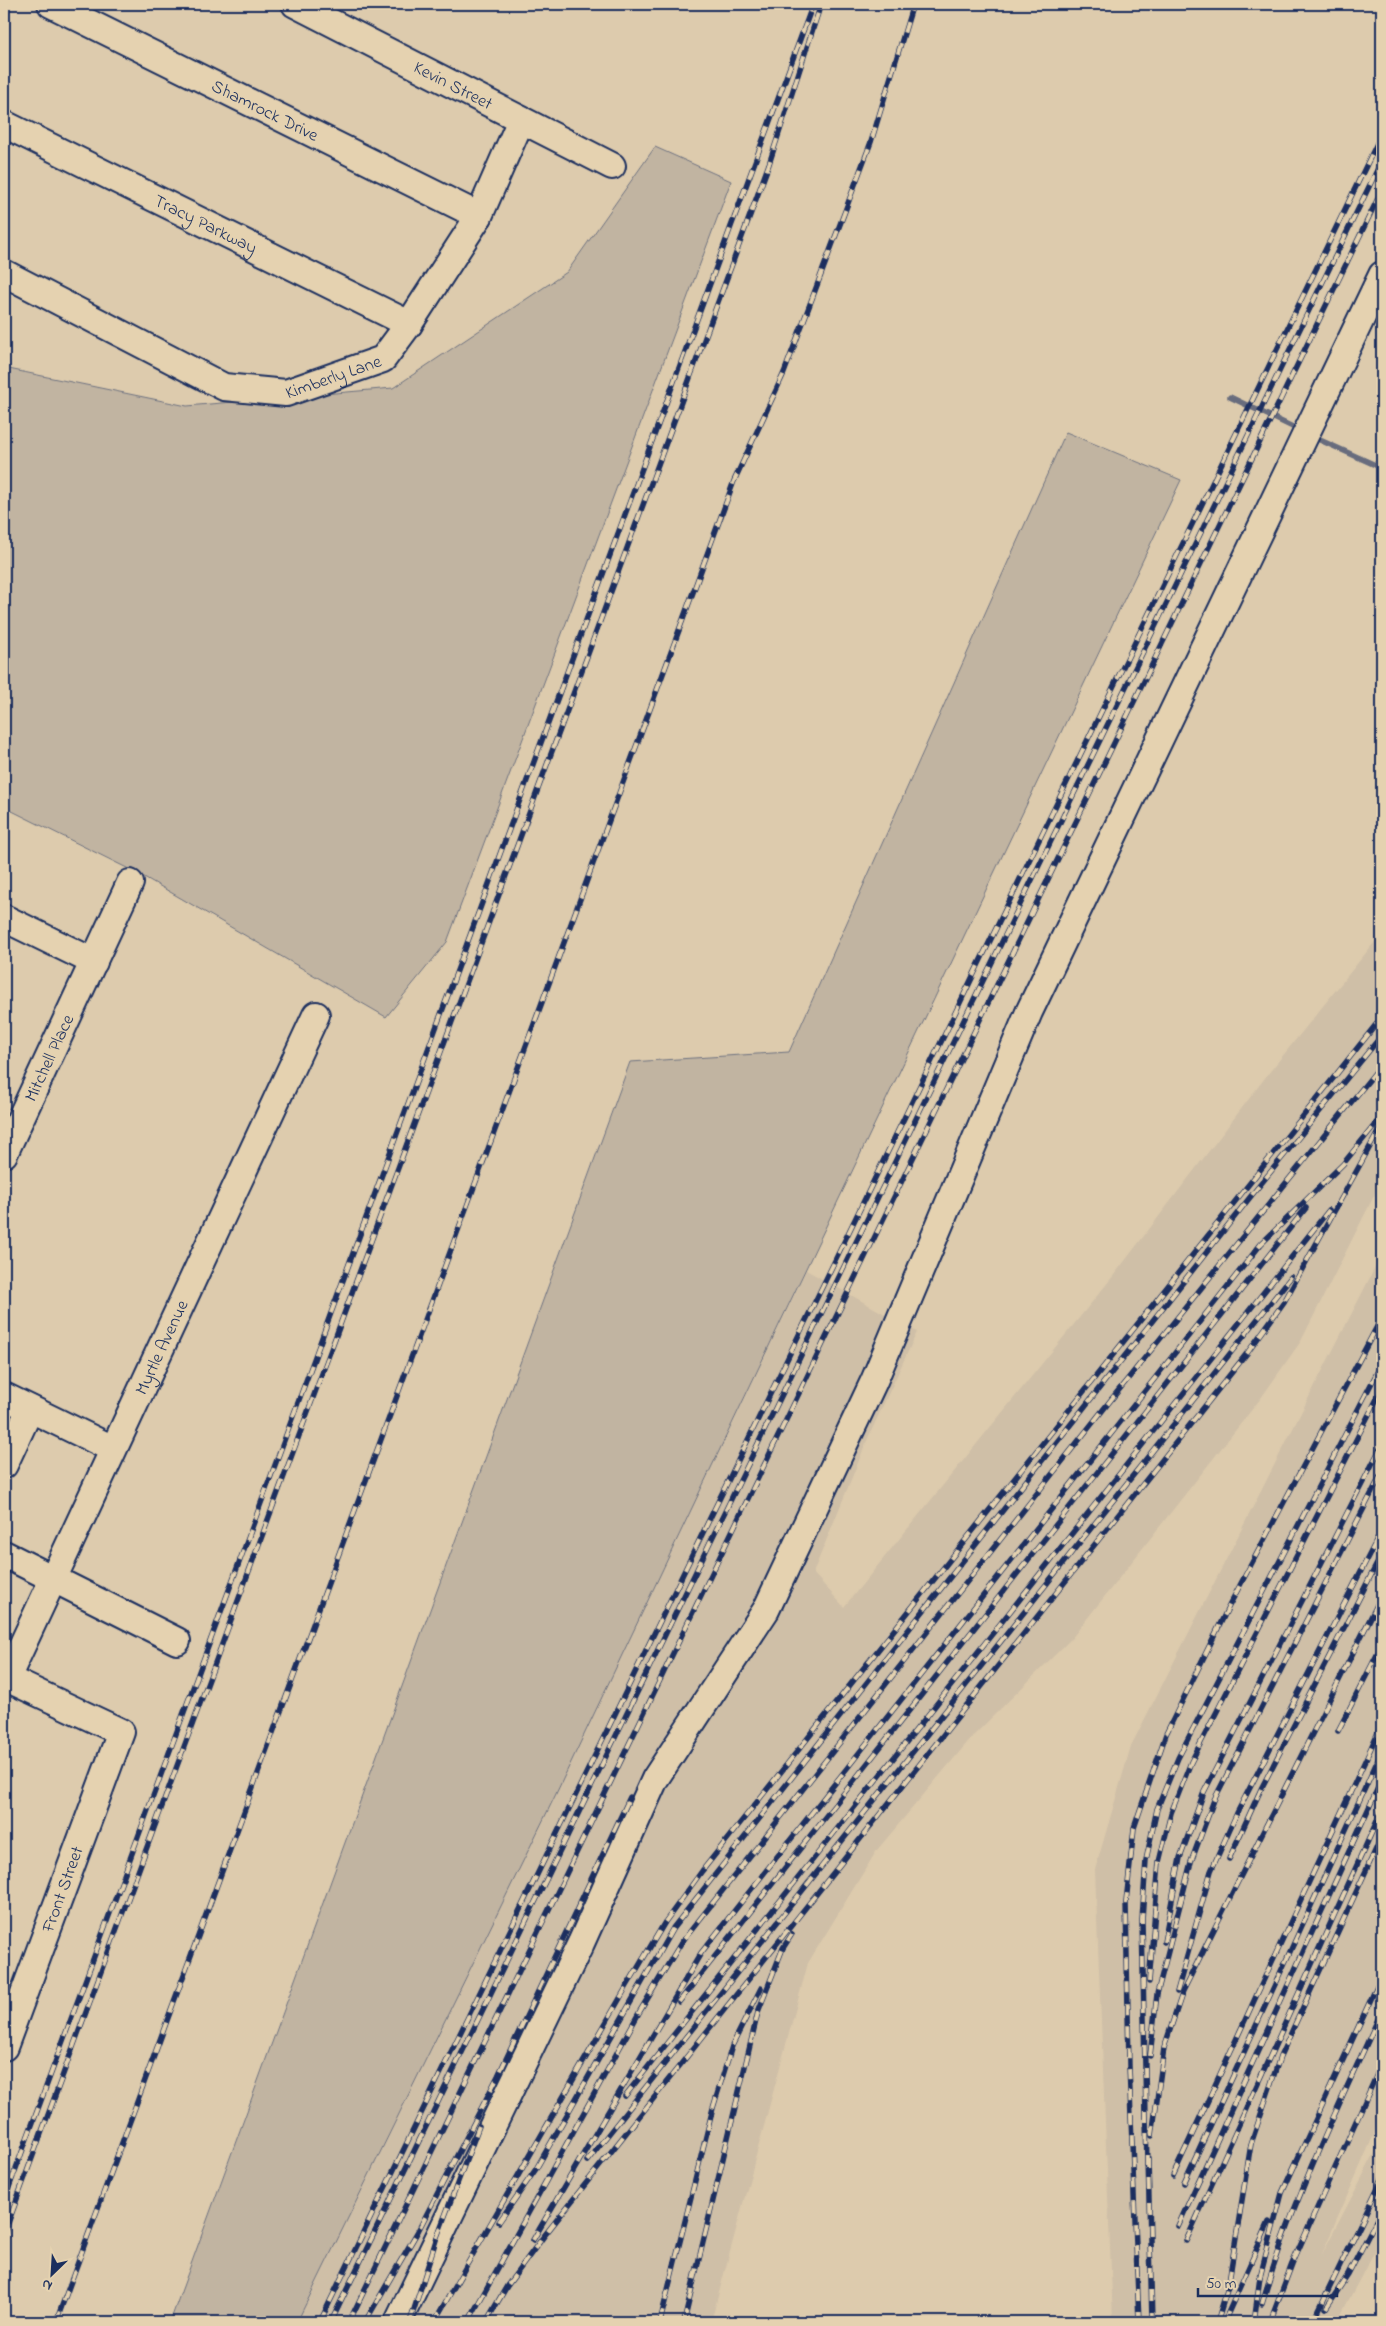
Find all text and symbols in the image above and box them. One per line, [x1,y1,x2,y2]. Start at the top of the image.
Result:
street label: Kevin Street [408,56,497,118]
street label: Shamrock Drive [206,74,323,150]
street label: Tracy Parkway [149,189,261,262]
street label: Kimberly Lane [282,349,386,407]
street label: Mitchell Place [19,1010,82,1107]
street label: Myrtle Avenue [130,1295,197,1400]
street label: Front Street [36,1843,91,1937]
north arrow [28,2248,78,2298]
scale bar [1198,2266,1337,2298]
text: N [38,2273,56,2296]
text: 50 m [1206,2273,1237,2295]

